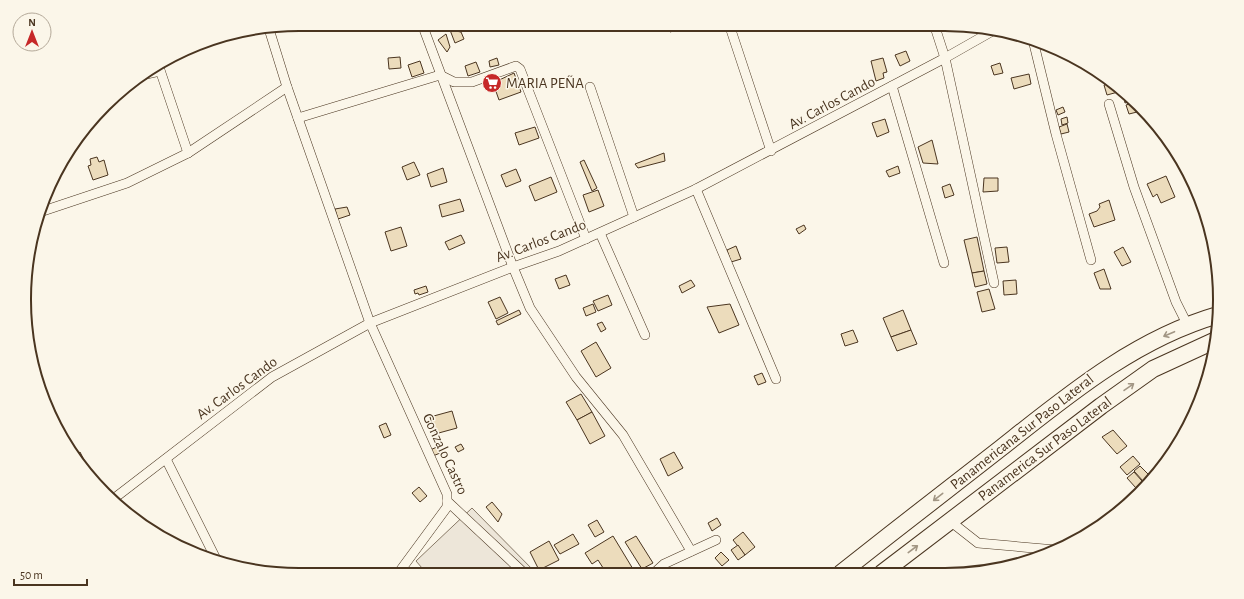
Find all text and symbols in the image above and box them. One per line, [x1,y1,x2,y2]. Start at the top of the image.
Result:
north arrow [12,12,52,52]
text: N [28,17,36,28]
supermarket icon: MARIA PEÑA [481,72,503,94]
street label: Av. Carlos Cando [786,74,878,132]
place label: MARIA PEÑA [506,75,584,91]
street label: Av. Carlos Cando [494,217,588,265]
one-way arrow [1164,331,1176,339]
street label: Av. Carlos Cando [194,354,280,422]
street label: Panamericana Sur Paso Lateral [948,372,1096,492]
one-way arrow [1123,383,1134,391]
street label: Panamerica Sur Paso Lateral [975,394,1115,504]
street label: Gonzalo Castro [420,411,470,497]
one-way arrow [932,493,943,502]
one-way arrow [908,545,919,553]
scale bar [14,561,87,587]
text: 50 m [20,569,43,581]

